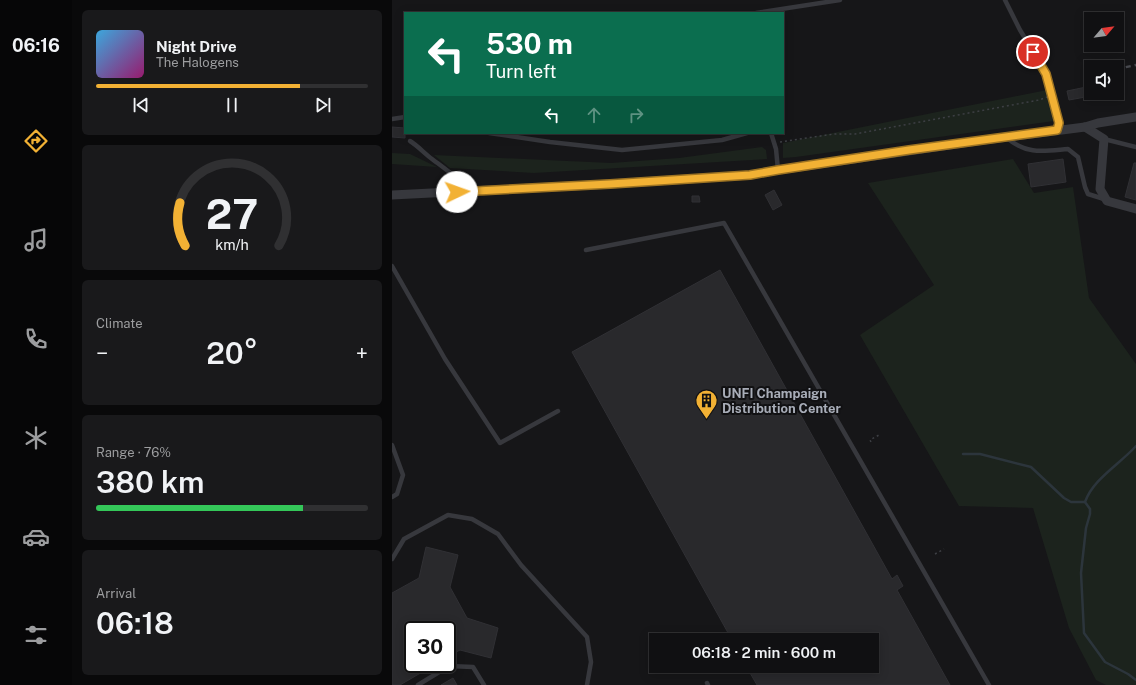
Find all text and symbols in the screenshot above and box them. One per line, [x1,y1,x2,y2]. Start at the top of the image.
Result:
north arrow [1084,12,1124,52]
map controls [1084,12,1124,100]
text: 530 m [486,27,573,60]
icon: left [420,28,472,80]
text: 06:16 [12,35,60,56]
pin [1016,35,1050,69]
text: Night Drive [156,38,237,55]
icon: arrive [1022,41,1044,63]
text: The Halogens [156,55,239,70]
button: sound [1084,60,1124,100]
text: Turn left [486,61,556,82]
icon: previous [130,94,152,116]
icon: pause [221,94,243,116]
icon: next [312,94,334,116]
icon: left [541,104,563,126]
icon: ahead [583,104,605,126]
icon: right [625,104,647,126]
icon: directions [22,127,50,155]
position arrow [436,171,478,213]
text: 27 [206,188,258,237]
icon: music [22,226,50,254]
text: km/h [215,235,249,252]
text: Climate [96,316,143,331]
icon: phone [22,325,50,353]
text: 20° [206,335,258,371]
text: − [96,340,108,366]
text: + [356,340,368,366]
place label: UNFI Champaign Distribution Center [722,386,842,416]
building icon: UNFI Champaign Distribution Center [694,387,720,420]
icon: climate [22,424,50,452]
text: Range · 76% [96,445,171,460]
text: 380 km [96,464,205,500]
icon: car [22,523,50,551]
text: Arrival [96,586,136,601]
text: 06:18 [96,605,174,641]
icon: filters [22,621,50,649]
speed limit sign: 30 [404,621,456,673]
text: 06:18 · 2 min · 600 m [692,644,836,661]

